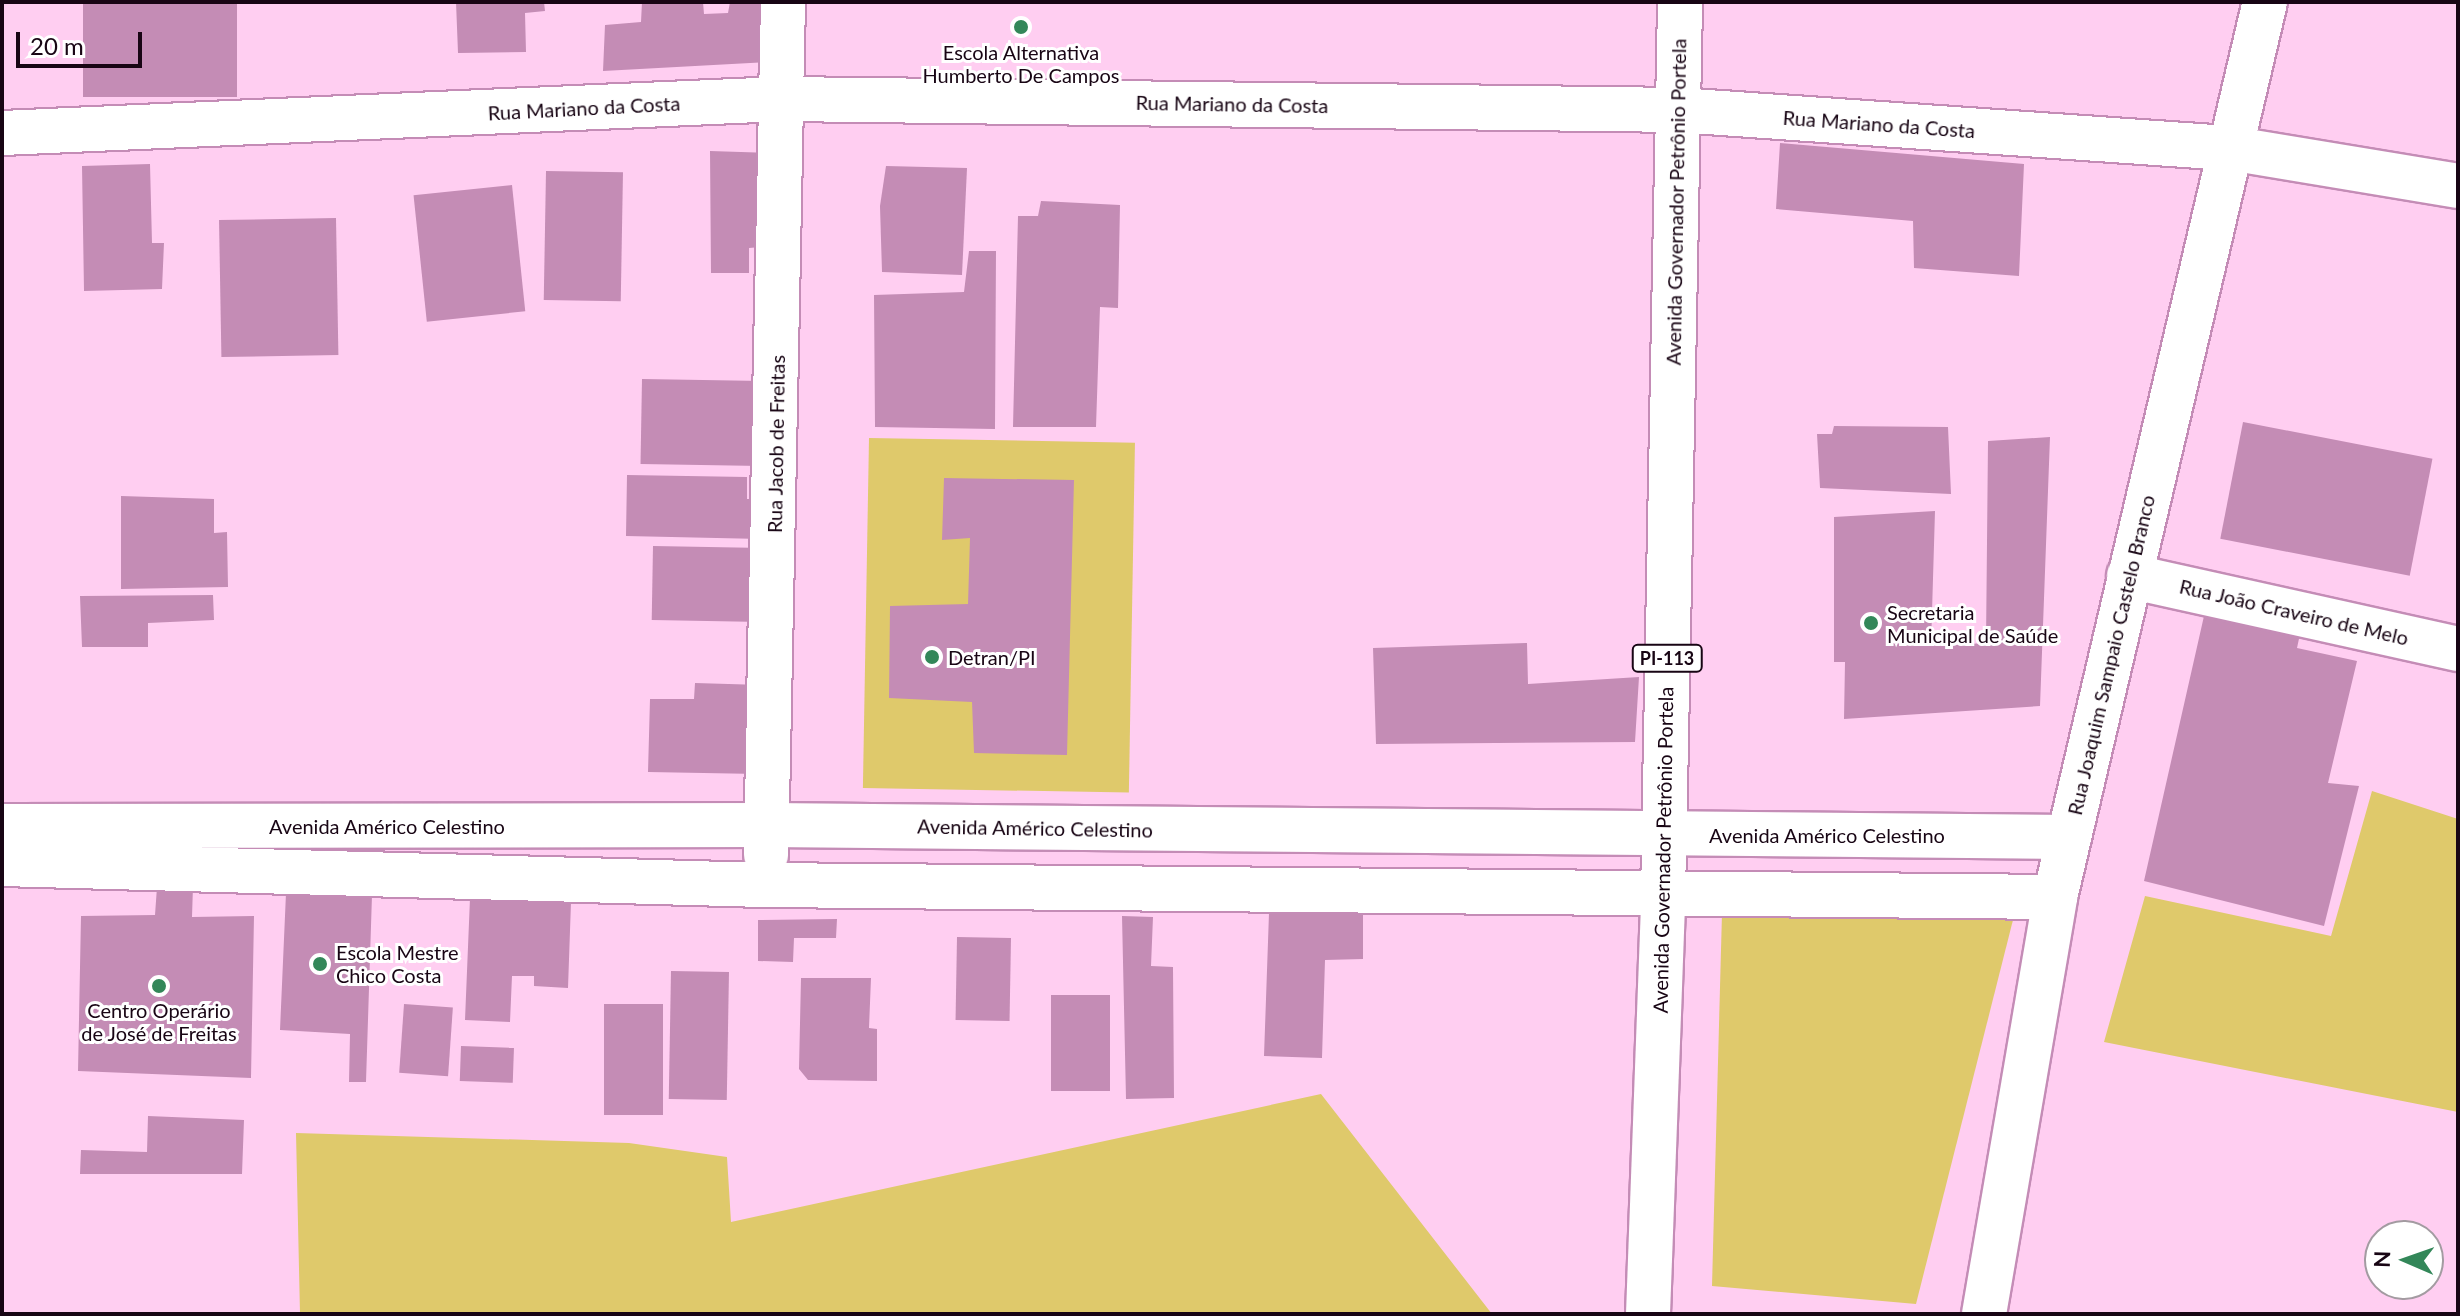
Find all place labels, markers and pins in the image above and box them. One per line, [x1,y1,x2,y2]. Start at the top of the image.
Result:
marker: Escola Alternativa Humberto De Campos [1012,18,1030,36]
place label: Escola Alternativa Humberto De Campos [922,40,1120,87]
place label: Secretaria Municipal de Saúde [1887,600,2058,647]
marker: Secretaria Municipal de Saúde [1862,614,1880,632]
place label: Detran/PI [948,645,1036,669]
marker: Detran/PI [923,648,941,666]
place label: Escola Mestre Chico Costa [336,940,459,987]
marker: Escola Mestre Chico Costa [311,955,329,973]
marker: Centro Operário de José de Freitas [150,977,168,995]
place label: Centro Operário de José de Freitas [81,998,237,1045]

